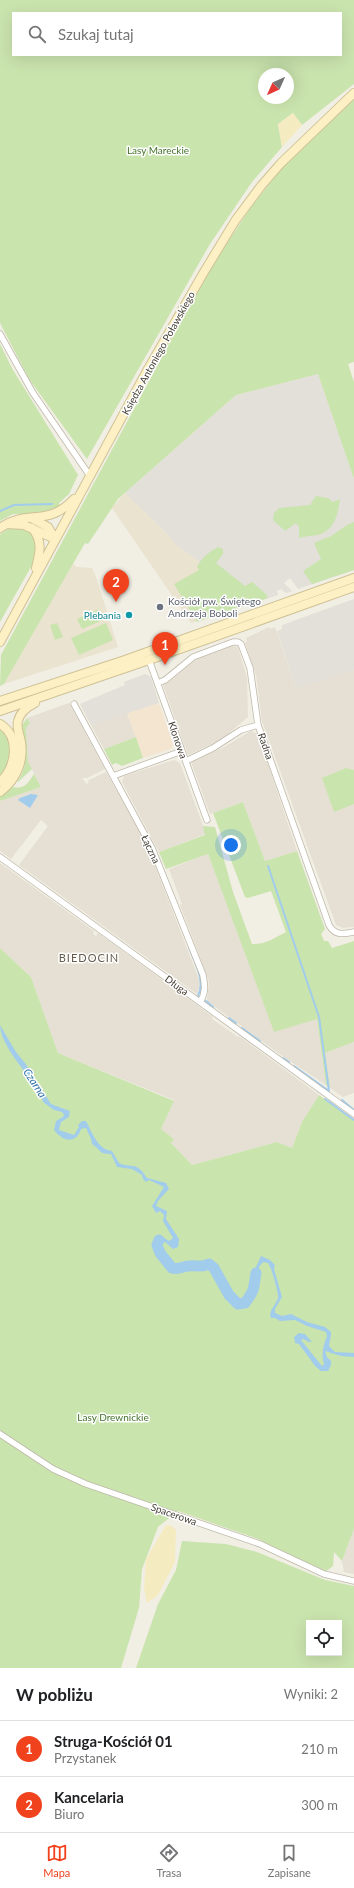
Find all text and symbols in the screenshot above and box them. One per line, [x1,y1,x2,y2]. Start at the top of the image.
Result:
search box [12,12,342,56]
icon: search [26,23,48,45]
text: Szukaj tutaj [58,25,134,43]
north arrow [258,68,294,104]
park label: Lasy Mareckie [127,144,189,156]
street label: Księdza Antoniego Poławskiego [119,289,197,417]
pin: 2 [103,569,129,602]
place label: Kościół pw. Świętego Andrzeja Boboli [168,595,261,619]
marker: Kościół pw. Świętego Andrzeja Boboli [155,602,165,612]
place label: Plebania [84,609,121,621]
marker: Plebania [124,610,134,620]
pin: 1 [152,632,178,665]
street label: Klonowa [166,720,190,760]
street label: Radna [256,731,276,761]
street label: Łączna [139,833,163,865]
your location [221,835,241,855]
district label: BIEDOCIN [59,951,119,964]
street label: Długa [163,972,191,998]
water label: Czarna [21,1066,50,1100]
park label: Lasy Drewnickie [77,1411,149,1423]
street label: Spacerowa [150,1501,199,1527]
map controls [306,1620,342,1656]
button: locate [306,1620,342,1656]
text: W pobliżu [16,1684,93,1705]
text: Wyniki: 2 [284,1686,338,1702]
text: Struga-Kościół 01 [54,1732,173,1750]
text: 1 [25,1741,33,1757]
text: 210 m [301,1741,338,1757]
text: Przystanek [54,1750,116,1766]
text: Kancelaria [54,1788,124,1806]
text: 2 [25,1797,33,1813]
text: 300 m [301,1797,338,1813]
text: Biuro [54,1806,84,1822]
tab: Mapa [43,1842,70,1879]
tab: Trasa [157,1842,182,1879]
tab: Zapisane [268,1842,311,1879]

